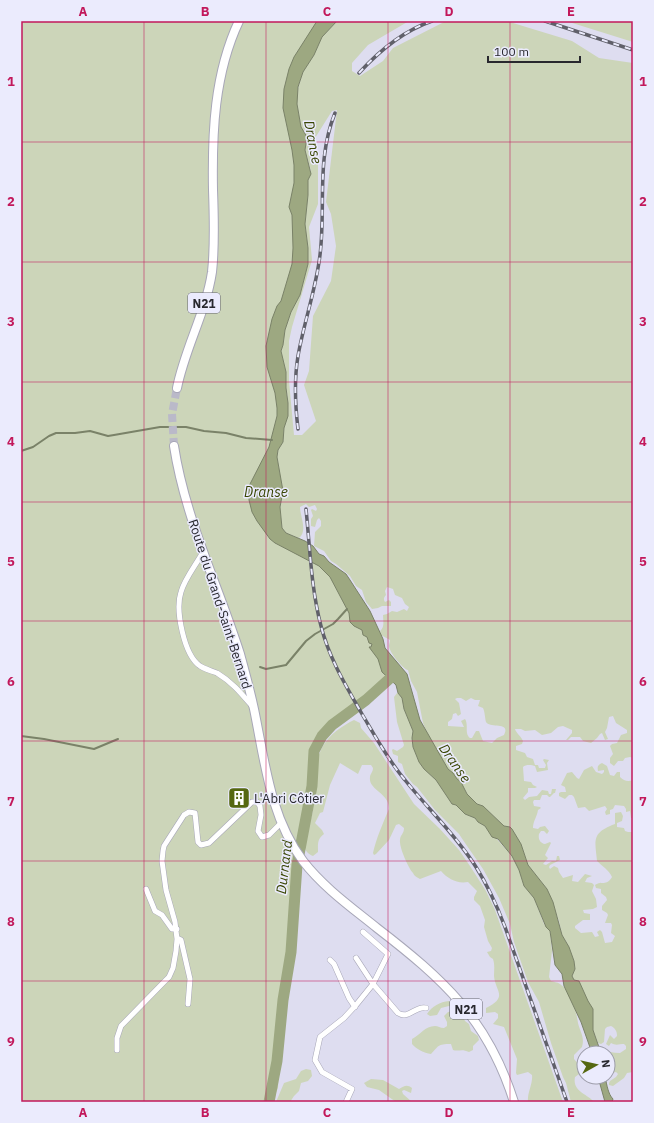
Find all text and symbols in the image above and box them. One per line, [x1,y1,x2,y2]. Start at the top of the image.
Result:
text: A [79,3,88,20]
text: B [201,3,210,20]
text: C [323,3,332,20]
text: D [444,3,454,20]
text: E [567,3,575,20]
scale bar [488,38,580,64]
text: 100 m [494,44,529,59]
text: 1 [7,73,15,90]
text: 1 [639,73,647,90]
water label: Dranse [300,119,326,165]
text: 2 [7,193,15,210]
text: 2 [639,193,647,210]
road number: N21 [188,293,220,313]
text: 3 [7,313,15,330]
text: 3 [639,313,647,330]
text: 4 [7,433,15,450]
text: 4 [639,433,647,450]
water label: Dranse [244,483,288,501]
street label: Route du Grand-Saint-Bernard [184,517,256,691]
text: 5 [7,553,15,570]
text: 5 [639,553,647,570]
text: 6 [7,673,15,690]
text: 6 [639,673,647,690]
water label: Dranse [435,740,475,786]
building icon: L'Abri Côtier [226,785,252,811]
place label: L'Abri Côtier [254,790,324,807]
text: 7 [7,793,15,810]
text: 7 [639,793,647,810]
water label: Durnand [272,838,296,895]
text: 8 [7,913,15,930]
text: 8 [639,913,647,930]
road number: N21 [450,999,482,1019]
text: 9 [7,1033,15,1050]
text: 9 [639,1033,647,1050]
north arrow [576,1045,616,1085]
text: N [598,1059,613,1069]
text: A [79,1104,88,1121]
text: B [201,1104,210,1121]
text: C [323,1104,332,1121]
text: D [444,1104,454,1121]
text: E [567,1104,575,1121]

